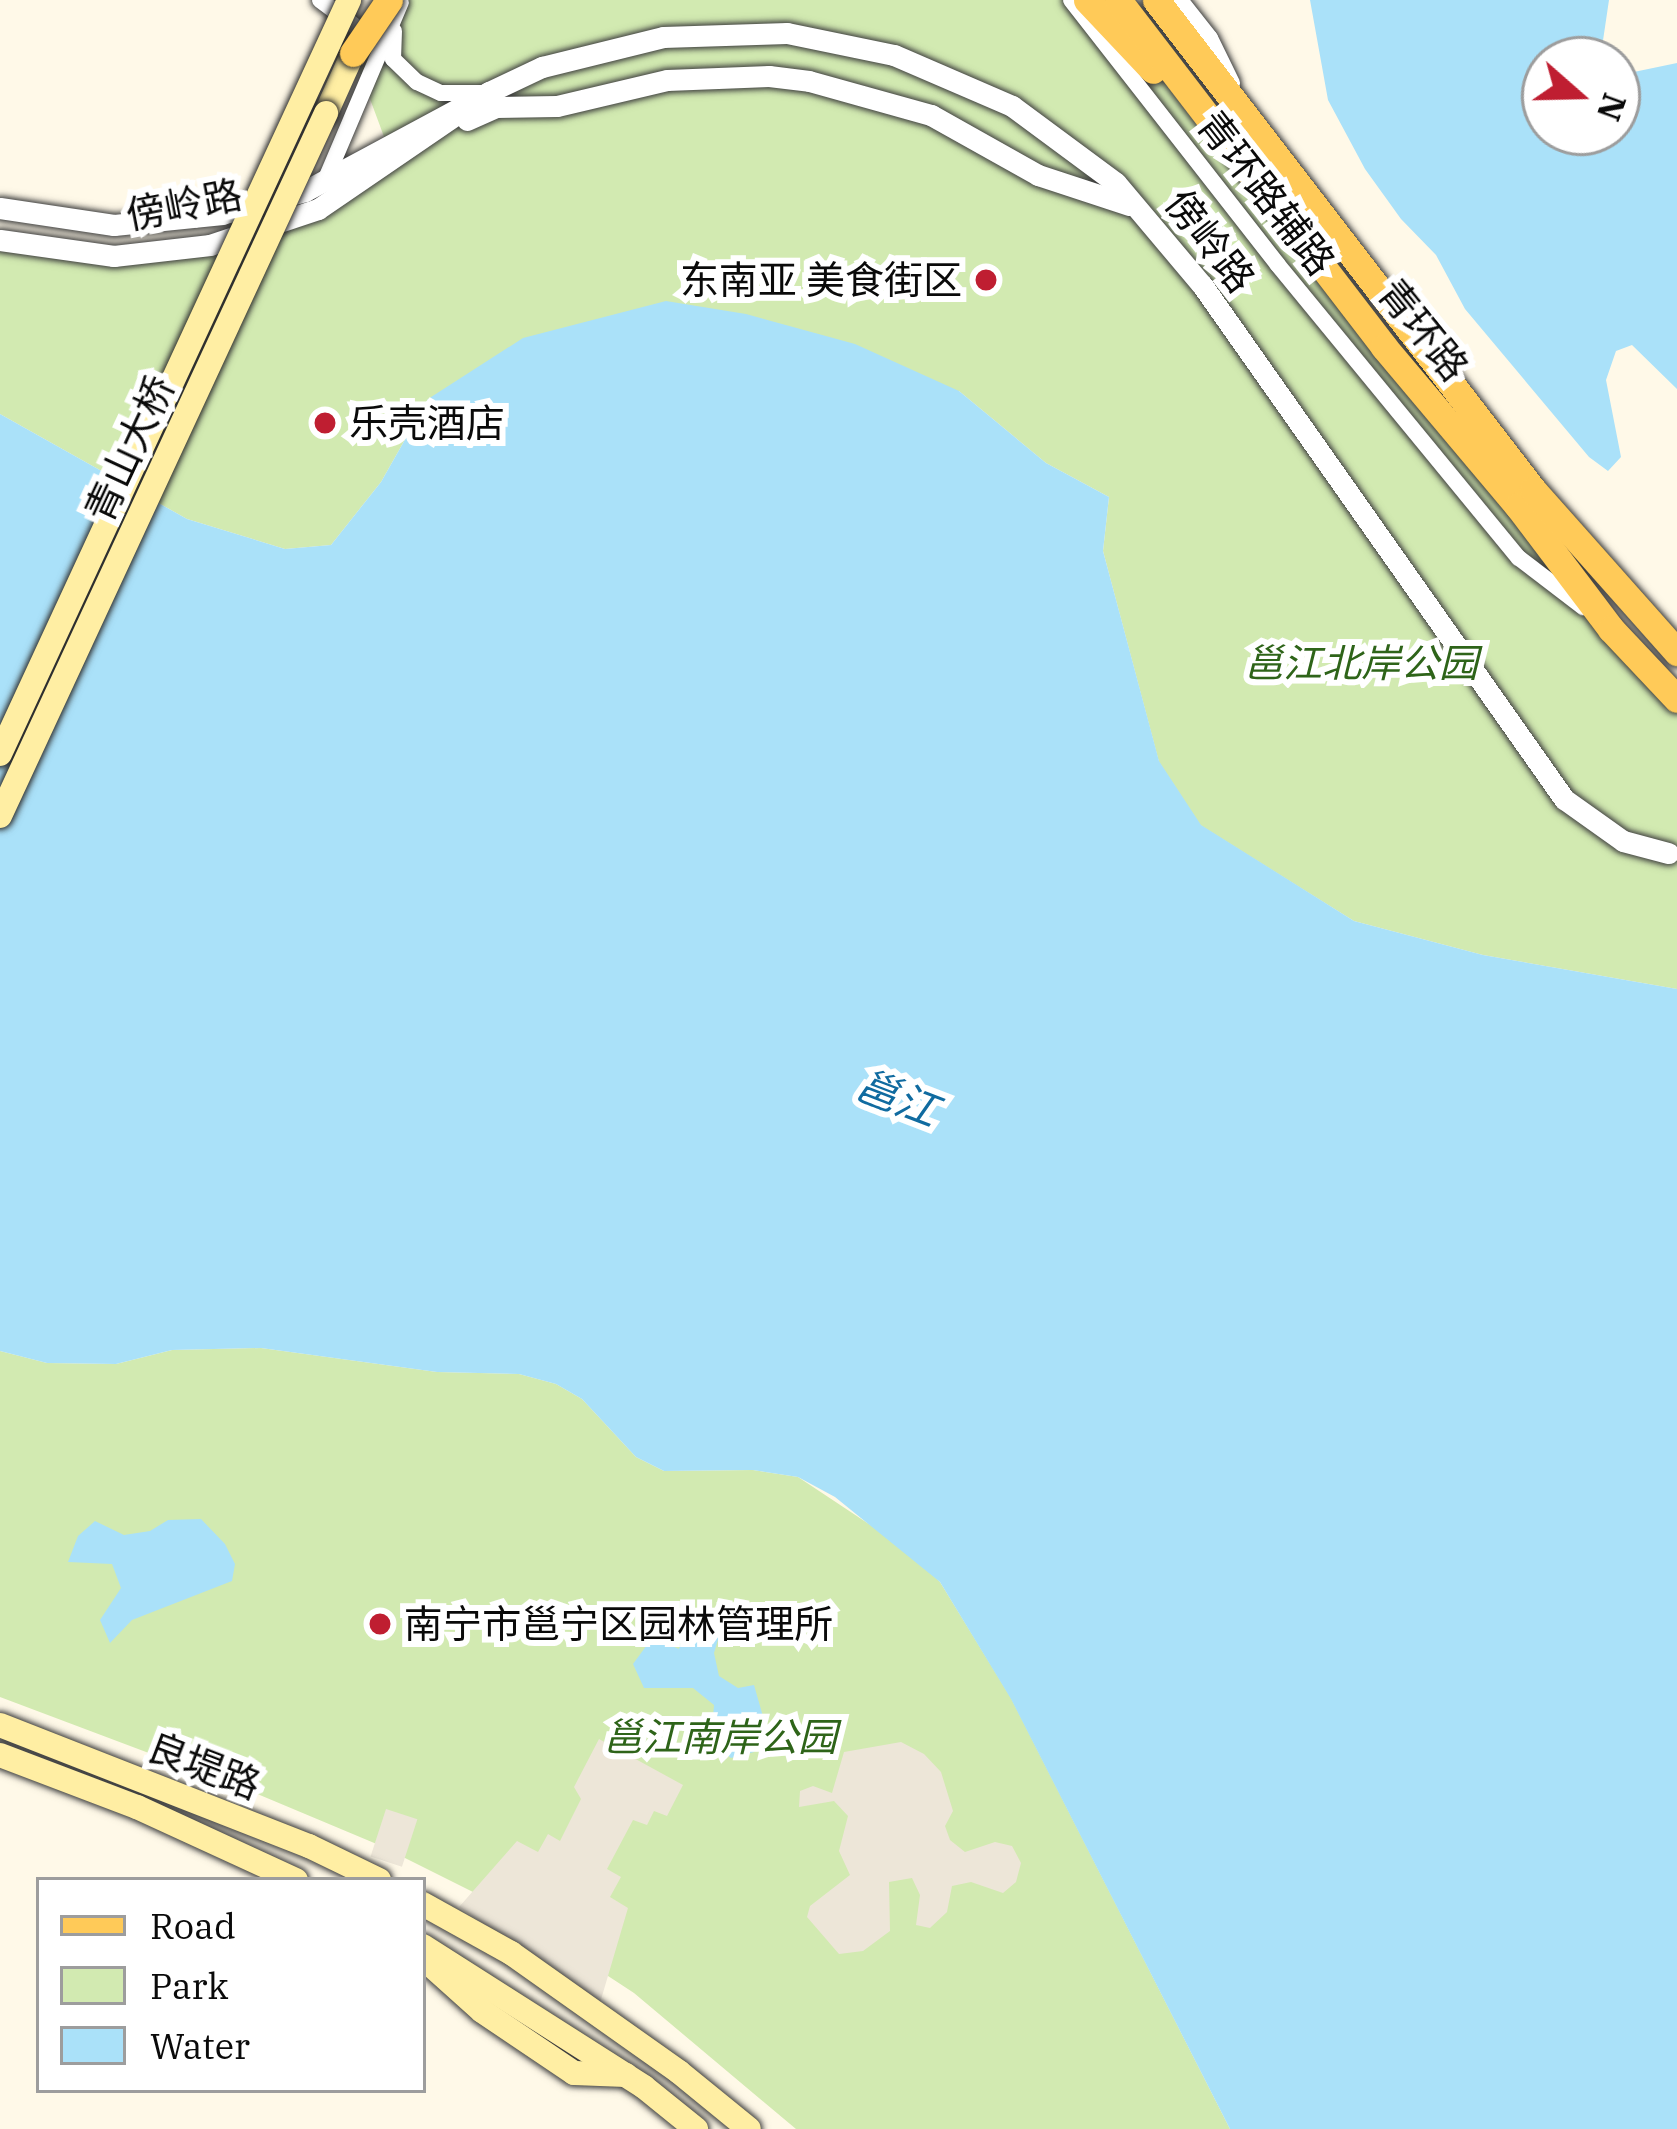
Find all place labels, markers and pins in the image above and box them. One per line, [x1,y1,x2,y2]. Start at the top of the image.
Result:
place label: 东南亚 美食街区 [680,257,962,303]
marker: 东南亚 美食街区 [973,267,999,293]
place label: 乐壳酒店 [349,400,505,446]
marker: 乐壳酒店 [312,410,338,436]
place label: 南宁市邕宁区园林管理所 [404,1601,833,1647]
marker: 南宁市邕宁区园林管理所 [367,1611,393,1637]

